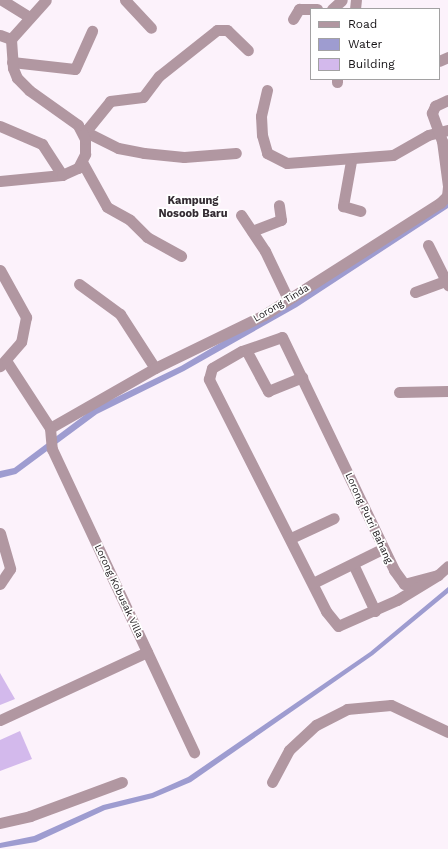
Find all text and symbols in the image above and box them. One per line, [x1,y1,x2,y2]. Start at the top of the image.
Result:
legend [310,8,440,80]
text: Road [348,17,377,31]
text: Water [348,37,382,51]
text: Building [348,57,395,71]
district label: Kampung Nosoob Baru [158,195,228,221]
street label: Lorong Tinda [251,282,311,324]
street label: Lorong Putri Bahang [343,471,395,565]
street label: Lorong Kobusak Villa [92,542,146,640]

